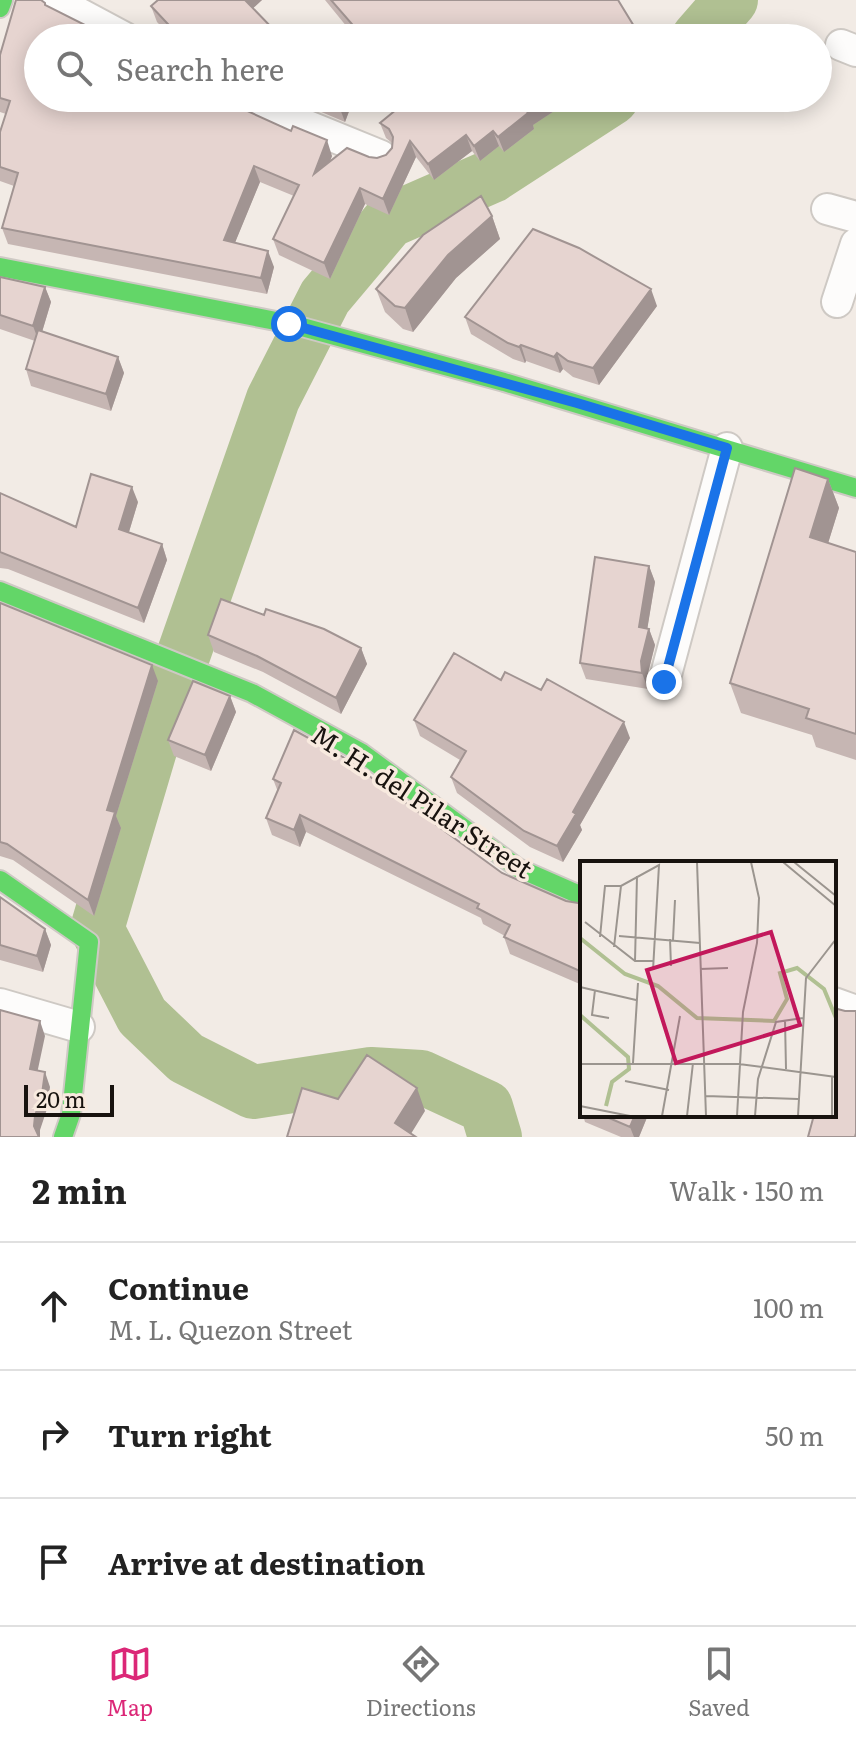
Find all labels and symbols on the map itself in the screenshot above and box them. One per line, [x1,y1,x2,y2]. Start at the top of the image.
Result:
route start [271,306,307,342]
route end [646,664,682,700]
street label: M. H. del Pilar Street [305,714,542,887]
inset map [580,861,836,1117]
scale bar [24,1081,114,1117]

